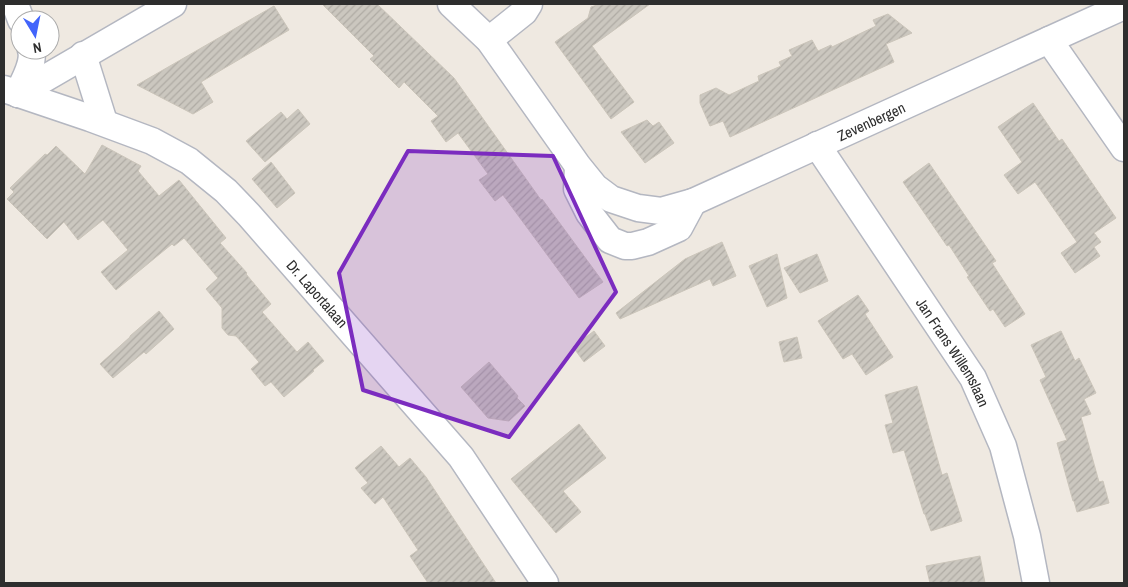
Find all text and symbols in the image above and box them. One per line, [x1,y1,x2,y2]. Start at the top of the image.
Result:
north arrow [10,10,60,60]
text: N [32,38,43,57]
street label: Zevenbergen [834,96,908,146]
street label: Dr. Laportalaan [282,255,353,332]
street label: Jan Frans Willemslaan [911,293,995,410]

